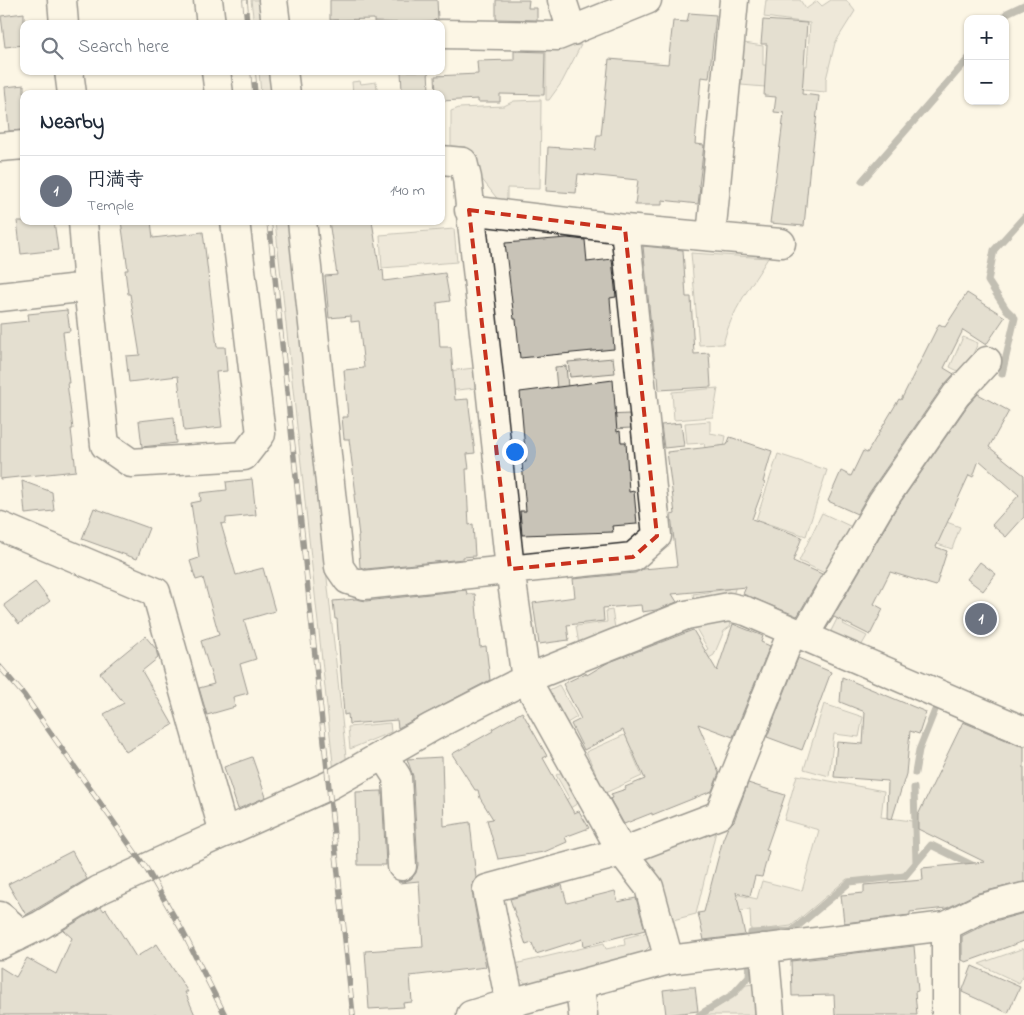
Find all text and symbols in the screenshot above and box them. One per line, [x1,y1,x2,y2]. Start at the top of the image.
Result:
map controls [964,15,1009,105]
button: + [964,15,1009,60]
search box [20,20,445,75]
icon: search [38,34,66,62]
text: Search here [78,34,169,61]
button: − [964,60,1009,105]
text: Nearby [40,108,104,138]
text: 円満寺 [87,167,144,194]
text: 1 [53,179,59,203]
text: 140 m [390,179,425,203]
text: Temple [87,194,134,218]
your location [502,439,528,465]
pin: 1 [965,600,997,638]

